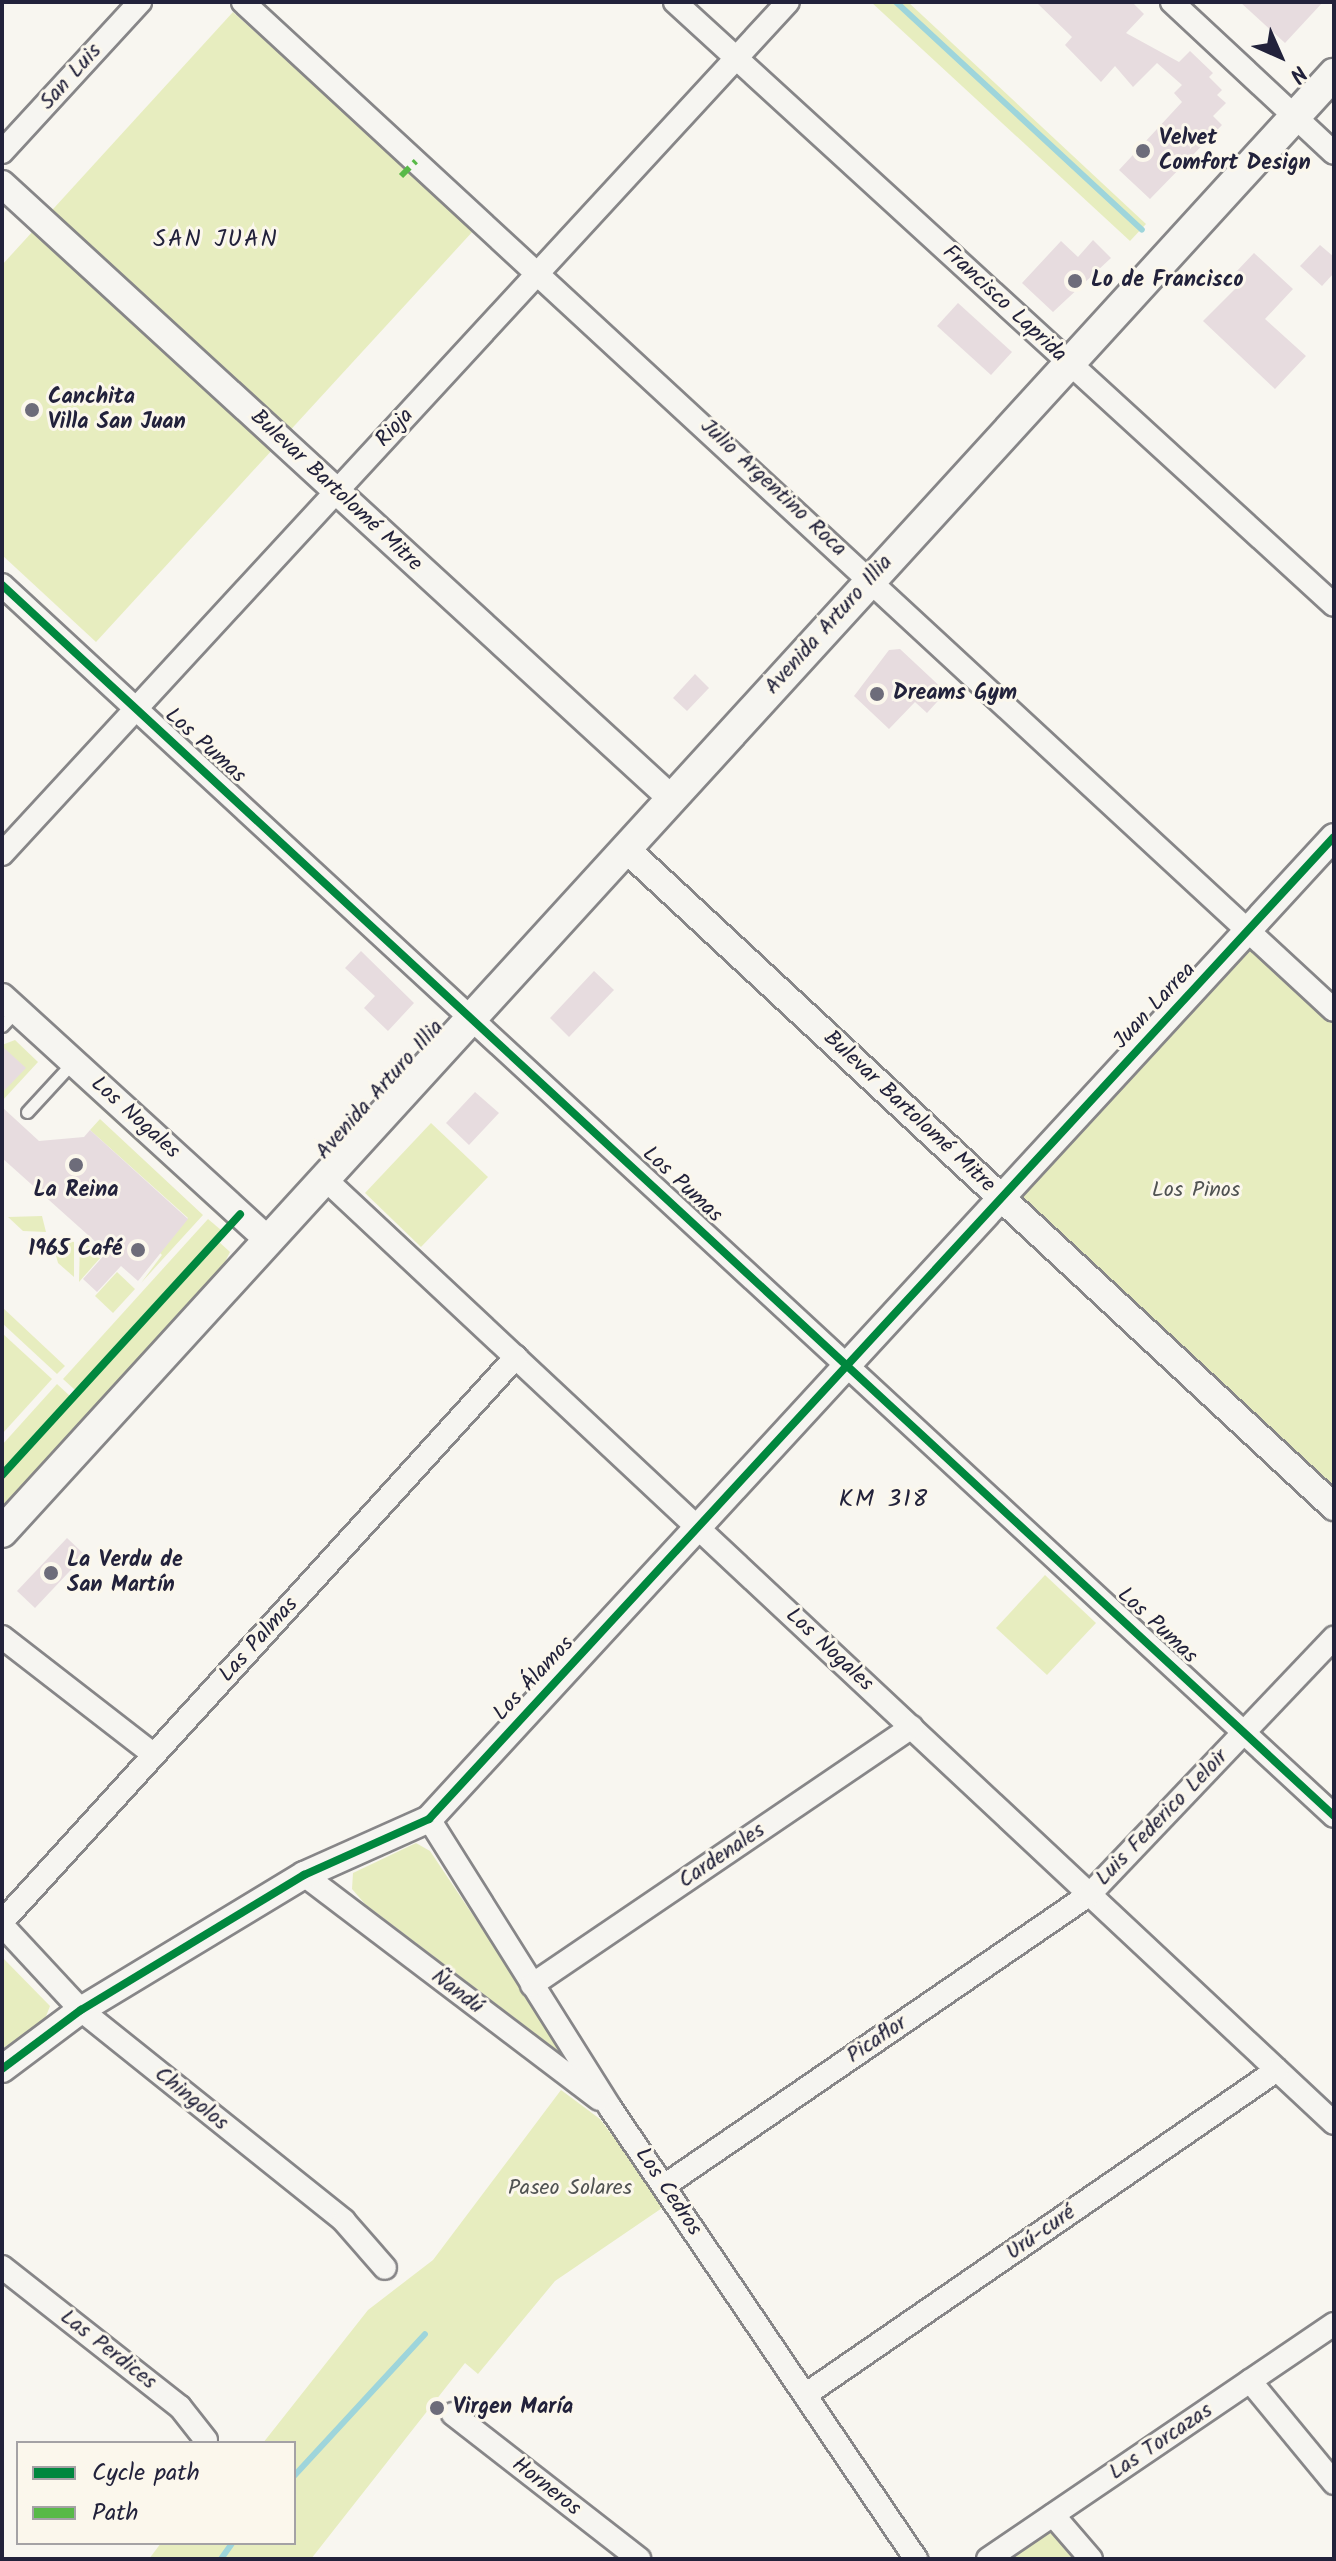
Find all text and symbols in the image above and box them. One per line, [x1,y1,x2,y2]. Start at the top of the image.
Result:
north arrow [1240,16,1320,96]
street label: San Luis [35,39,107,115]
text: N [1280,56,1315,91]
place label: Velvet Comfort Design [1159,125,1311,176]
marker: Velvet Comfort Design [1134,142,1152,160]
district label: SAN JUAN [153,226,279,254]
street label: Francisco Laprida [936,240,1072,368]
place label: Lo de Francisco [1091,268,1243,294]
marker: Lo de Francisco [1066,272,1084,290]
place label: Canchita Villa San Juan [48,384,186,436]
marker: Canchita Villa San Juan [23,401,41,419]
street label: Rioja [370,403,420,453]
street label: Bulevar Bartolomé Mitre [245,405,427,577]
street label: Julio Argentino Roca [694,413,852,563]
street label: Avenida Arturo Illia [759,550,899,700]
place label: Dreams Gym [893,681,1017,707]
marker: Dreams Gym [868,685,886,703]
street label: Los Pumas [159,703,251,789]
street label: Juan Larrea [1108,957,1202,1055]
street label: Avenida Arturo Illia [310,1015,450,1165]
street label: Bulevar Bartolomé Mitre [818,1026,1000,1198]
street label: Los Nogales [85,1071,185,1165]
street label: Los Pumas [636,1141,728,1229]
marker: La Reina [67,1156,85,1174]
place label: La Reina [34,1178,118,1204]
park label: Los Pinos [1152,1178,1240,1204]
place label: 1965 Café [28,1237,122,1263]
marker: 1965 Café [129,1241,147,1259]
district label: KM 318 [839,1486,929,1514]
place label: La Verdu de San Martín [67,1547,183,1598]
marker: La Verdu de San Martín [42,1564,60,1582]
street label: Los Pumas [1111,1582,1203,1670]
street label: Las Palmas [214,1592,304,1688]
street label: Los Nogales [780,1603,878,1697]
street label: Los Álamos [488,1631,580,1727]
street label: Luis Federico Leloir [1090,1744,1234,1892]
street label: Cardenales [674,1818,770,1894]
street label: Ñandú [426,1964,488,2020]
street label: Picaflor [842,2010,912,2070]
street label: Chingolos [149,2061,233,2137]
street label: Los Cedros [629,2143,707,2241]
park label: Paseo Solares [508,2176,632,2202]
street label: Urú-curé [1001,2200,1081,2266]
street label: Las Perdices [55,2304,161,2396]
place label: Virgen María [453,2395,573,2421]
street label: Las Torcazas [1104,2398,1218,2486]
marker: Virgen María [428,2399,446,2417]
legend [16,2441,296,2545]
street label: Horneros [506,2452,586,2522]
text: Cycle path [92,2454,200,2493]
text: Path [92,2494,138,2533]

